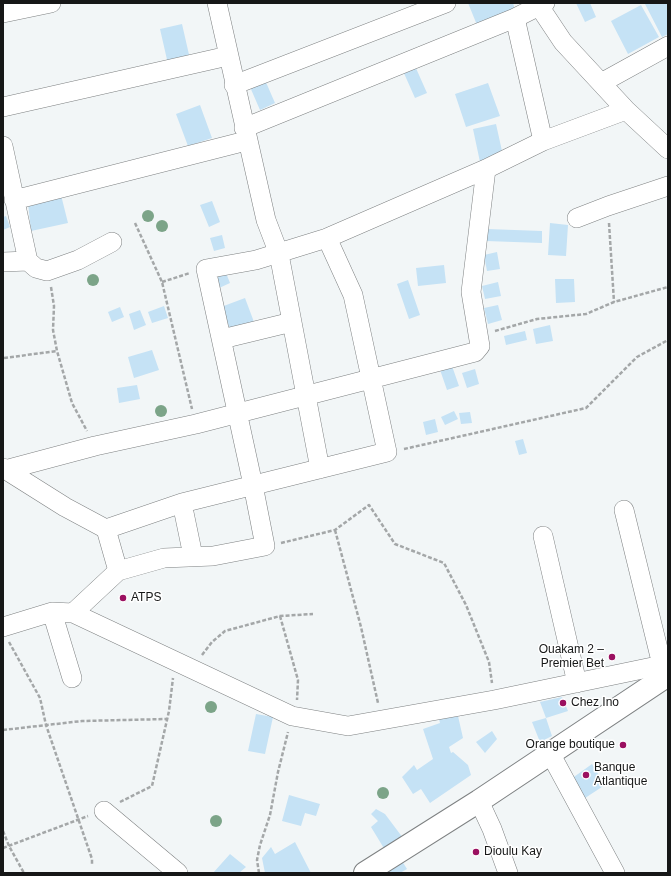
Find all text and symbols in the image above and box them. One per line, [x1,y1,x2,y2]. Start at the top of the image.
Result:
place label: ATPS [131,591,161,605]
marker: ATPS [118,593,128,603]
place label: Ouakam 2 – Premier Bet [539,643,604,671]
marker: Ouakam 2 – Premier Bet [607,652,617,662]
place label: Chez Ino [571,696,619,710]
marker: Chez Ino [558,698,568,708]
place label: Orange boutique [526,738,615,752]
marker: Orange boutique [618,740,628,750]
place label: Banque Atlantique [594,761,647,789]
marker: Banque Atlantique [581,770,591,780]
place label: Dioulu Kay [484,845,542,859]
marker: Dioulu Kay [471,847,481,857]

